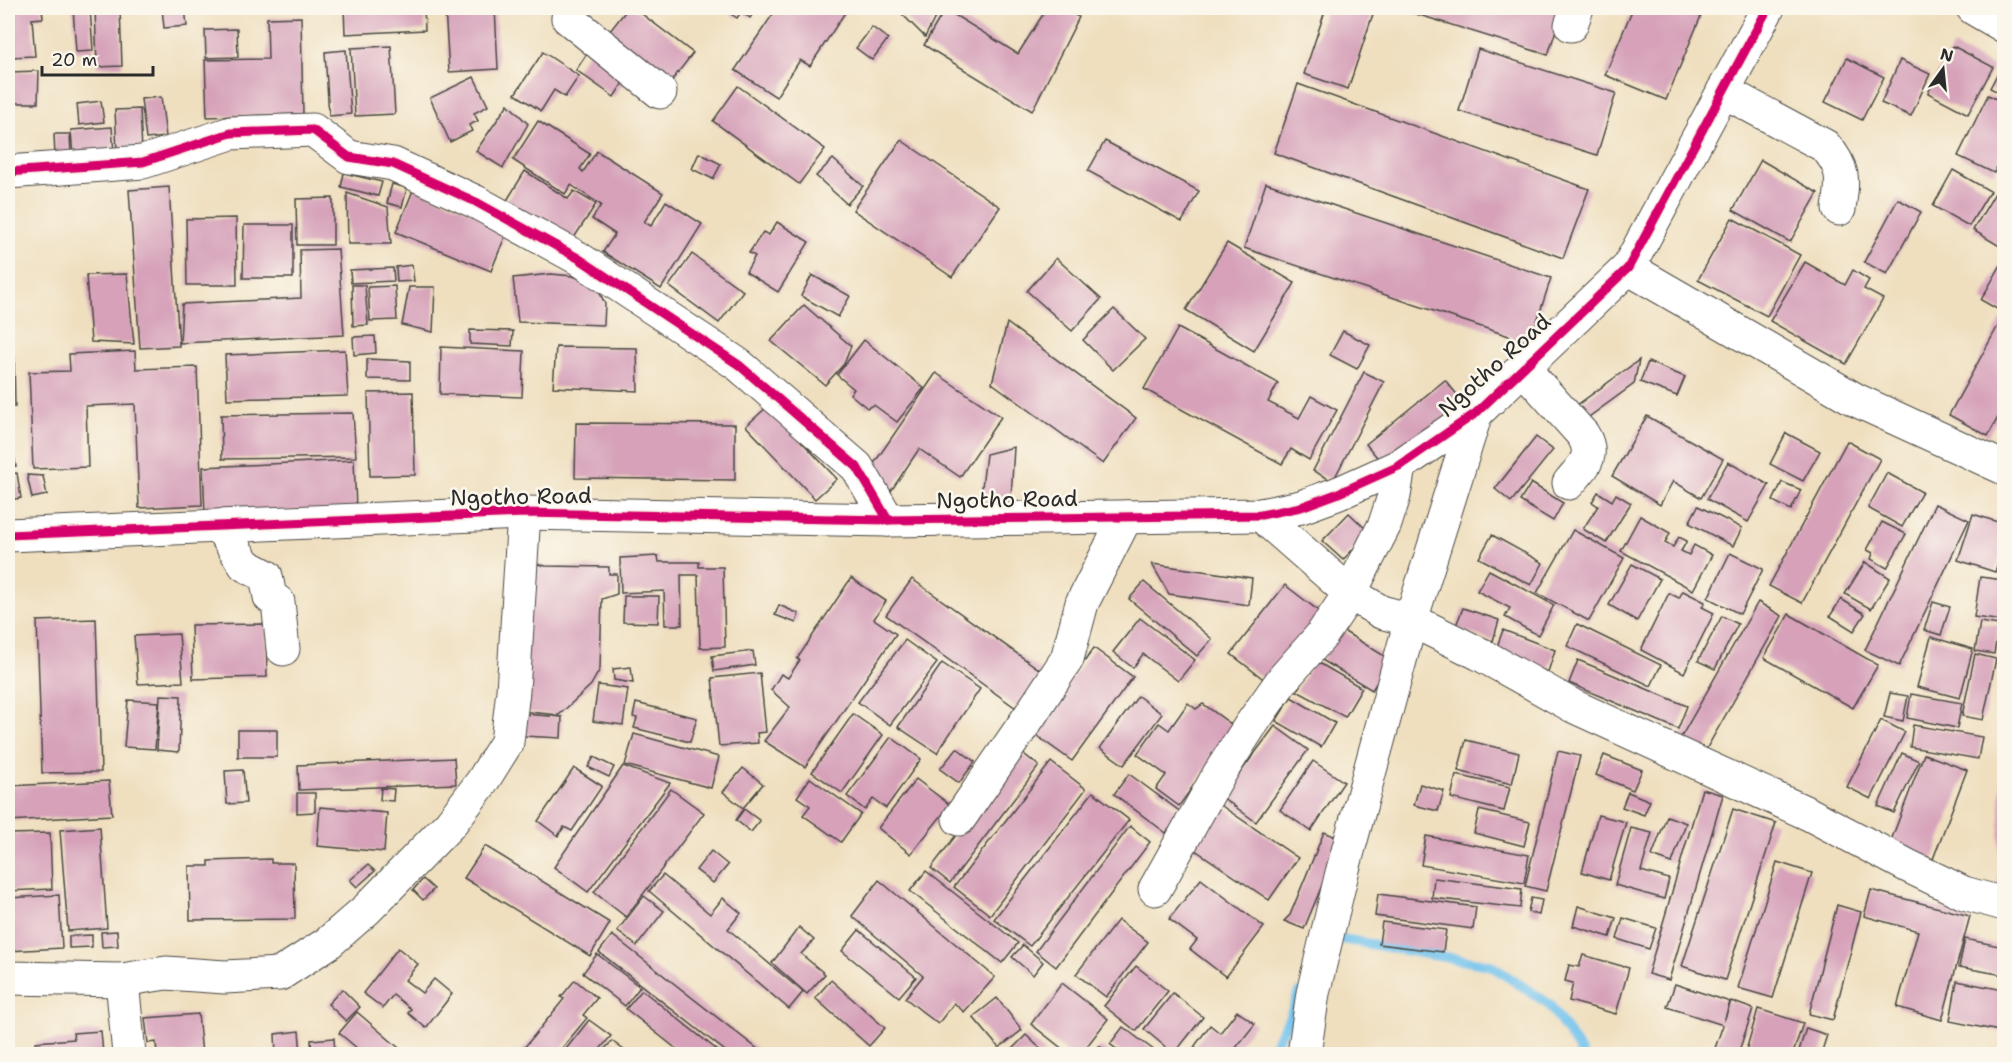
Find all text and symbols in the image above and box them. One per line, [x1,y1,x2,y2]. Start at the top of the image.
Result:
scale bar [42,39,153,77]
north arrow [1913,39,1973,99]
text: N [1938,43,1956,67]
text: 20 m [51,48,97,72]
street label: Ngotho Road [1432,307,1557,424]
street label: Ngotho Road [450,481,592,512]
street label: Ngotho Road [936,484,1078,515]

